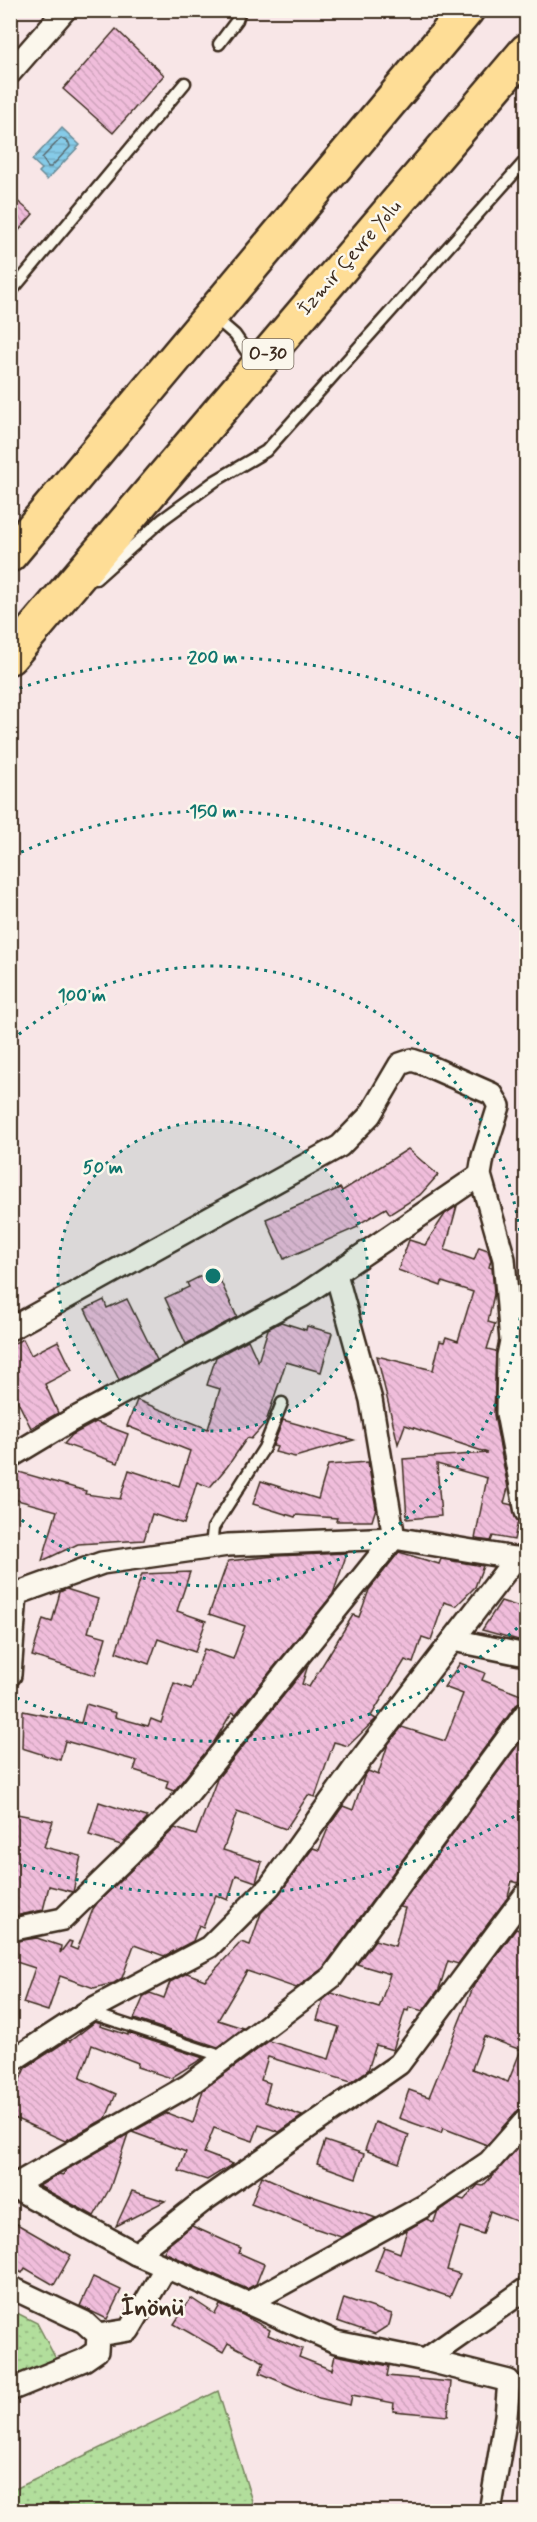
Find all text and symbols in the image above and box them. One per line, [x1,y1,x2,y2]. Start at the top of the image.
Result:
street label: İzmir Çevre Yolu [292,194,408,322]
road number: O-30 [242,339,294,369]
text: 200 m [188,646,238,670]
text: 150 m [189,800,237,824]
text: 100 m [58,984,106,1008]
text: 50 m [83,1156,123,1180]
centre of rings [203,1266,223,1286]
district label: İnönü [121,2291,184,2325]

